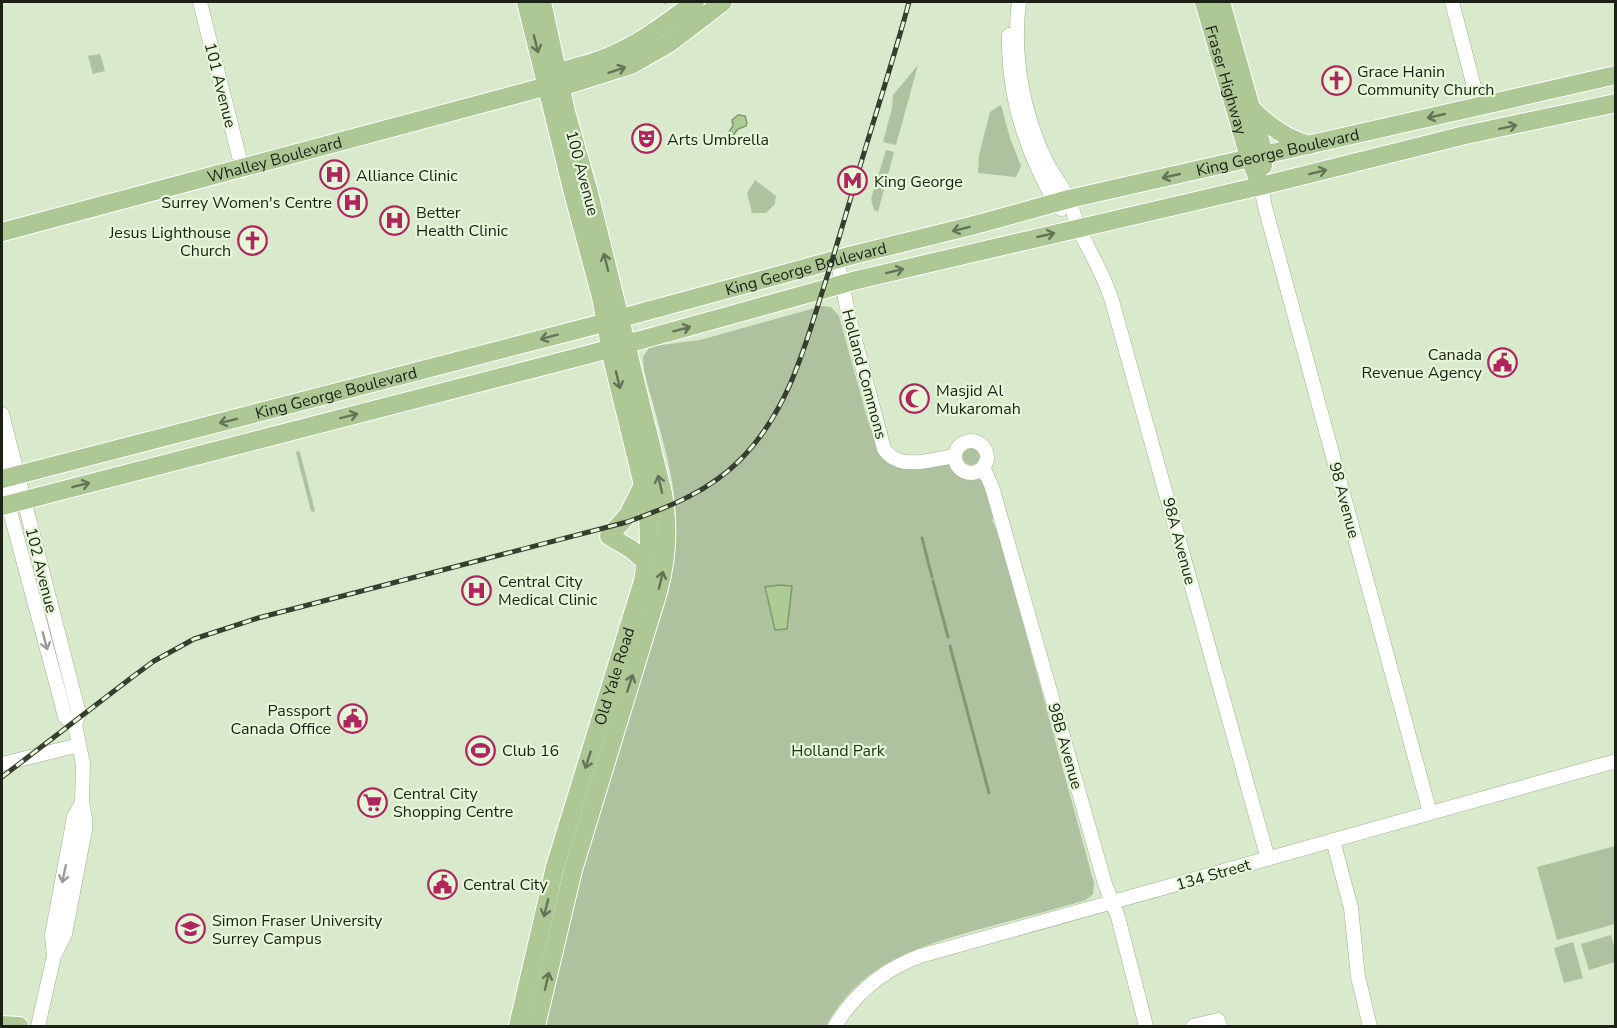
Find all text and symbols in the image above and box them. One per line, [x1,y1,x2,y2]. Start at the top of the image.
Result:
street label: Fraser Highway [1199,23,1252,138]
one-way arrow [531,34,543,53]
street label: 101 Avenue [199,40,241,130]
place label: Grace Hanin Community Church [1357,61,1494,101]
one-way arrow [607,64,626,75]
church icon: Grace Hanin Community Church [1320,64,1352,96]
one-way arrow [1426,111,1446,122]
one-way arrow [1497,121,1517,132]
theatre icon: Arts Umbrella [630,123,662,155]
street label: King George Boulevard [1194,124,1361,182]
street label: 100 Avenue [560,128,604,218]
place label: Arts Umbrella [667,129,769,151]
street label: Whalley Boulevard [205,132,345,189]
hospital icon: Alliance Clinic [319,159,351,191]
place label: Alliance Clinic [356,165,458,187]
metro station icon: King George [837,165,869,197]
one-way arrow [1308,166,1327,177]
one-way arrow [1162,170,1181,182]
place label: King George [874,171,963,193]
hospital icon: Surrey Women's Centre [337,186,369,218]
place label: Surrey Women's Centre [161,192,332,214]
place label: Better Health Clinic [416,202,509,242]
hospital icon: Better Health Clinic [379,205,411,237]
place label: Jesus Lighthouse Church [108,222,231,262]
one-way arrow [952,223,971,235]
church icon: Jesus Lighthouse Church [236,225,268,257]
one-way arrow [1036,229,1055,241]
street label: King George Boulevard [723,237,889,301]
one-way arrow [599,252,611,271]
one-way arrow [885,264,904,276]
street label: Holland Commons [836,307,892,442]
one-way arrow [672,322,691,334]
one-way arrow [540,332,559,344]
place label: Canada Revenue Agency [1361,344,1483,384]
public building icon: Canada Revenue Agency [1487,347,1519,379]
street label: King George Boulevard [253,362,420,425]
one-way arrow [612,370,624,389]
place label: Masjid Al Mukaromah [936,380,1021,420]
mosque icon: Masjid Al Mukaromah [899,383,931,415]
one-way arrow [340,410,359,422]
one-way arrow [219,415,238,427]
street label: 98 Avenue [1323,460,1365,541]
one-way arrow [654,475,666,494]
one-way arrow [71,479,90,491]
street label: 98A Avenue [1157,495,1201,587]
street label: 102 Avenue [20,525,62,615]
place label: Central City Medical Clinic [498,571,598,611]
one-way arrow [655,571,667,590]
hospital icon: Central City Medical Clinic [461,574,493,606]
street label: Old Yale Road [589,625,640,728]
one-way arrow [40,632,52,651]
one-way arrow [625,674,636,693]
place label: Passport Canada Office [230,700,331,740]
street label: 98B Avenue [1042,701,1088,792]
public building icon: Passport Canada Office [336,703,368,735]
sports icon: Club 16 [465,734,497,766]
place label: Club 16 [502,740,559,762]
park label: Holland Park [791,740,886,762]
one-way arrow [582,750,593,769]
place label: Central City Shopping Centre [393,783,513,823]
supermarket icon: Central City Shopping Centre [356,786,388,818]
street label: 134 Street [1173,854,1253,896]
one-way arrow [58,864,69,884]
public building icon: Central City [426,868,458,900]
place label: Central City [463,874,549,896]
one-way arrow [539,898,551,917]
place label: Simon Fraser University Surrey Campus [212,910,383,950]
school or university icon: Simon Fraser University Surrey Campus [175,913,207,945]
one-way arrow [541,972,553,991]

